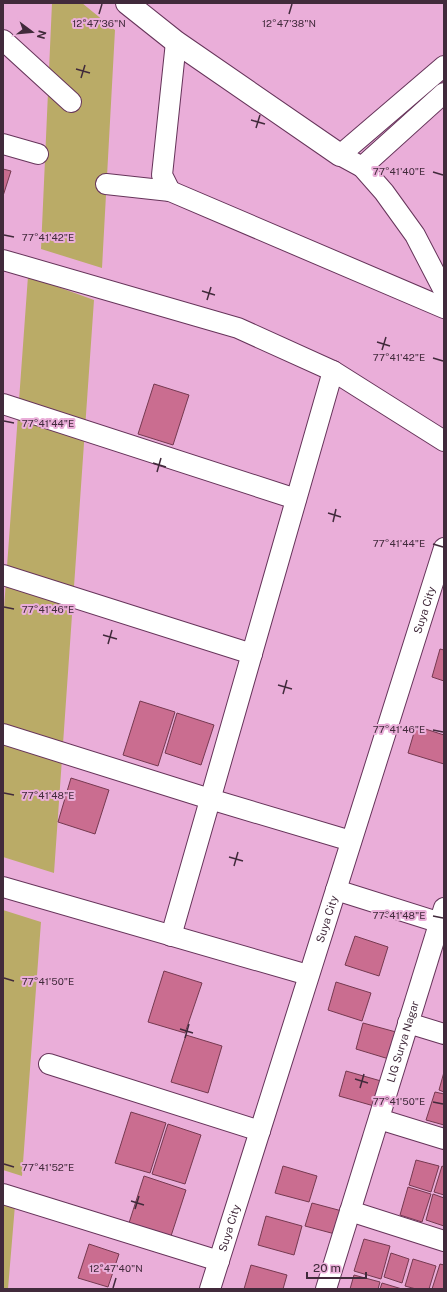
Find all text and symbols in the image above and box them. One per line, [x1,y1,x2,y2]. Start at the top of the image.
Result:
north arrow [12,12,52,52]
text: 12°47'36"N [72,17,126,29]
text: 12°47'38"N [262,17,316,29]
text: N [35,29,49,41]
text: 77°41'40"E [373,165,425,177]
text: 77°41'42"E [22,231,74,243]
text: 77°41'42"E [373,351,425,363]
text: 77°41'44"E [22,417,74,429]
text: 77°41'44"E [373,537,425,549]
street label: Suya City [411,585,438,635]
text: 77°41'46"E [22,603,74,615]
text: 77°41'46"E [373,723,425,735]
text: 77°41'48"E [22,789,74,801]
street label: Suya City [314,894,340,944]
text: 77°41'48"E [373,909,425,921]
text: 77°41'50"E [22,975,74,987]
street label: LIG Surya Nagar [384,999,421,1084]
text: 77°41'50"E [373,1095,425,1107]
text: 77°41'52"E [22,1161,74,1173]
street label: Suya City [216,1203,242,1253]
scale bar [307,1254,366,1280]
text: 20 m [313,1261,341,1275]
text: 12°47'40"N [89,1262,143,1274]

